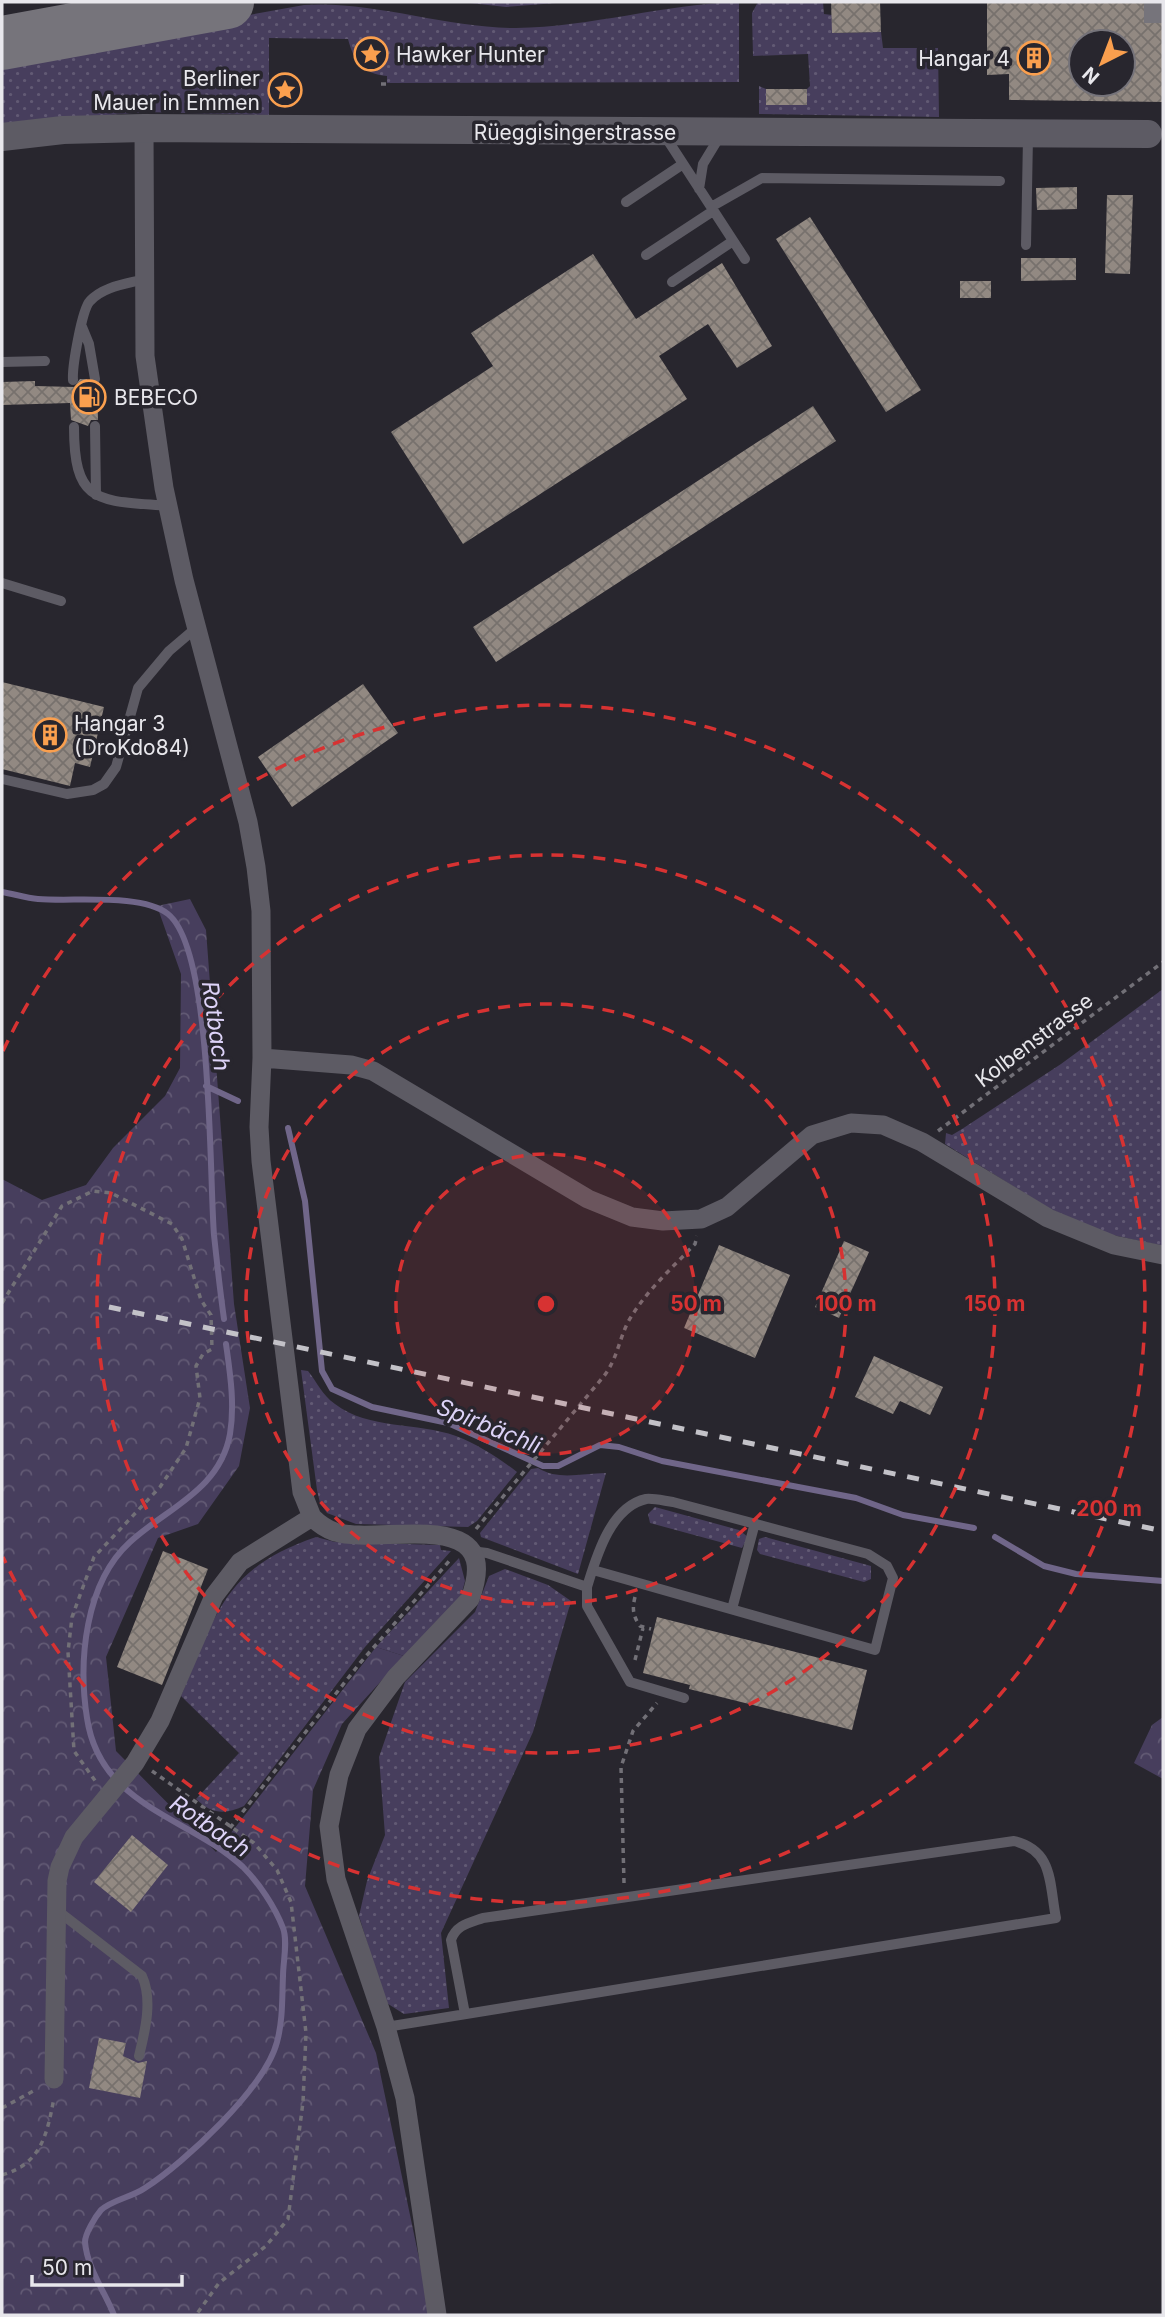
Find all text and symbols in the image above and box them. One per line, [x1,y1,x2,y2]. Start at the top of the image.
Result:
north arrow [1067,28,1137,98]
place icon: Hawker Hunter [352,35,390,73]
building icon: Hangar 4 [1015,39,1053,77]
place label: Hawker Hunter [396,42,545,67]
place label: Hangar 4 [918,46,1010,71]
text: N [1078,62,1104,89]
place label: Berliner Mauer in Emmen [93,66,260,115]
place icon: Berliner Mauer in Emmen [266,71,304,109]
street label: Rüeggisingerstrasse [474,120,676,145]
fuel station icon: BEBECO [70,378,108,416]
place label: BEBECO [114,385,198,410]
place label: Hangar 3 (DroKdo84) [74,711,190,760]
building icon: Hangar 3 (DroKdo84) [31,716,69,754]
water label: Rotbach [196,979,236,1073]
street label: Kolbenstrasse [970,988,1098,1092]
text: 50 m [670,1291,722,1316]
text: 100 m [815,1291,877,1316]
text: 150 m [965,1291,1025,1316]
centre of rings [534,1292,558,1316]
water label: Spirbächli [433,1392,546,1460]
text: 200 m [1076,1496,1142,1521]
water label: Rotbach [165,1789,255,1863]
scale bar [32,2244,182,2288]
text: 50 m [42,2255,92,2280]

